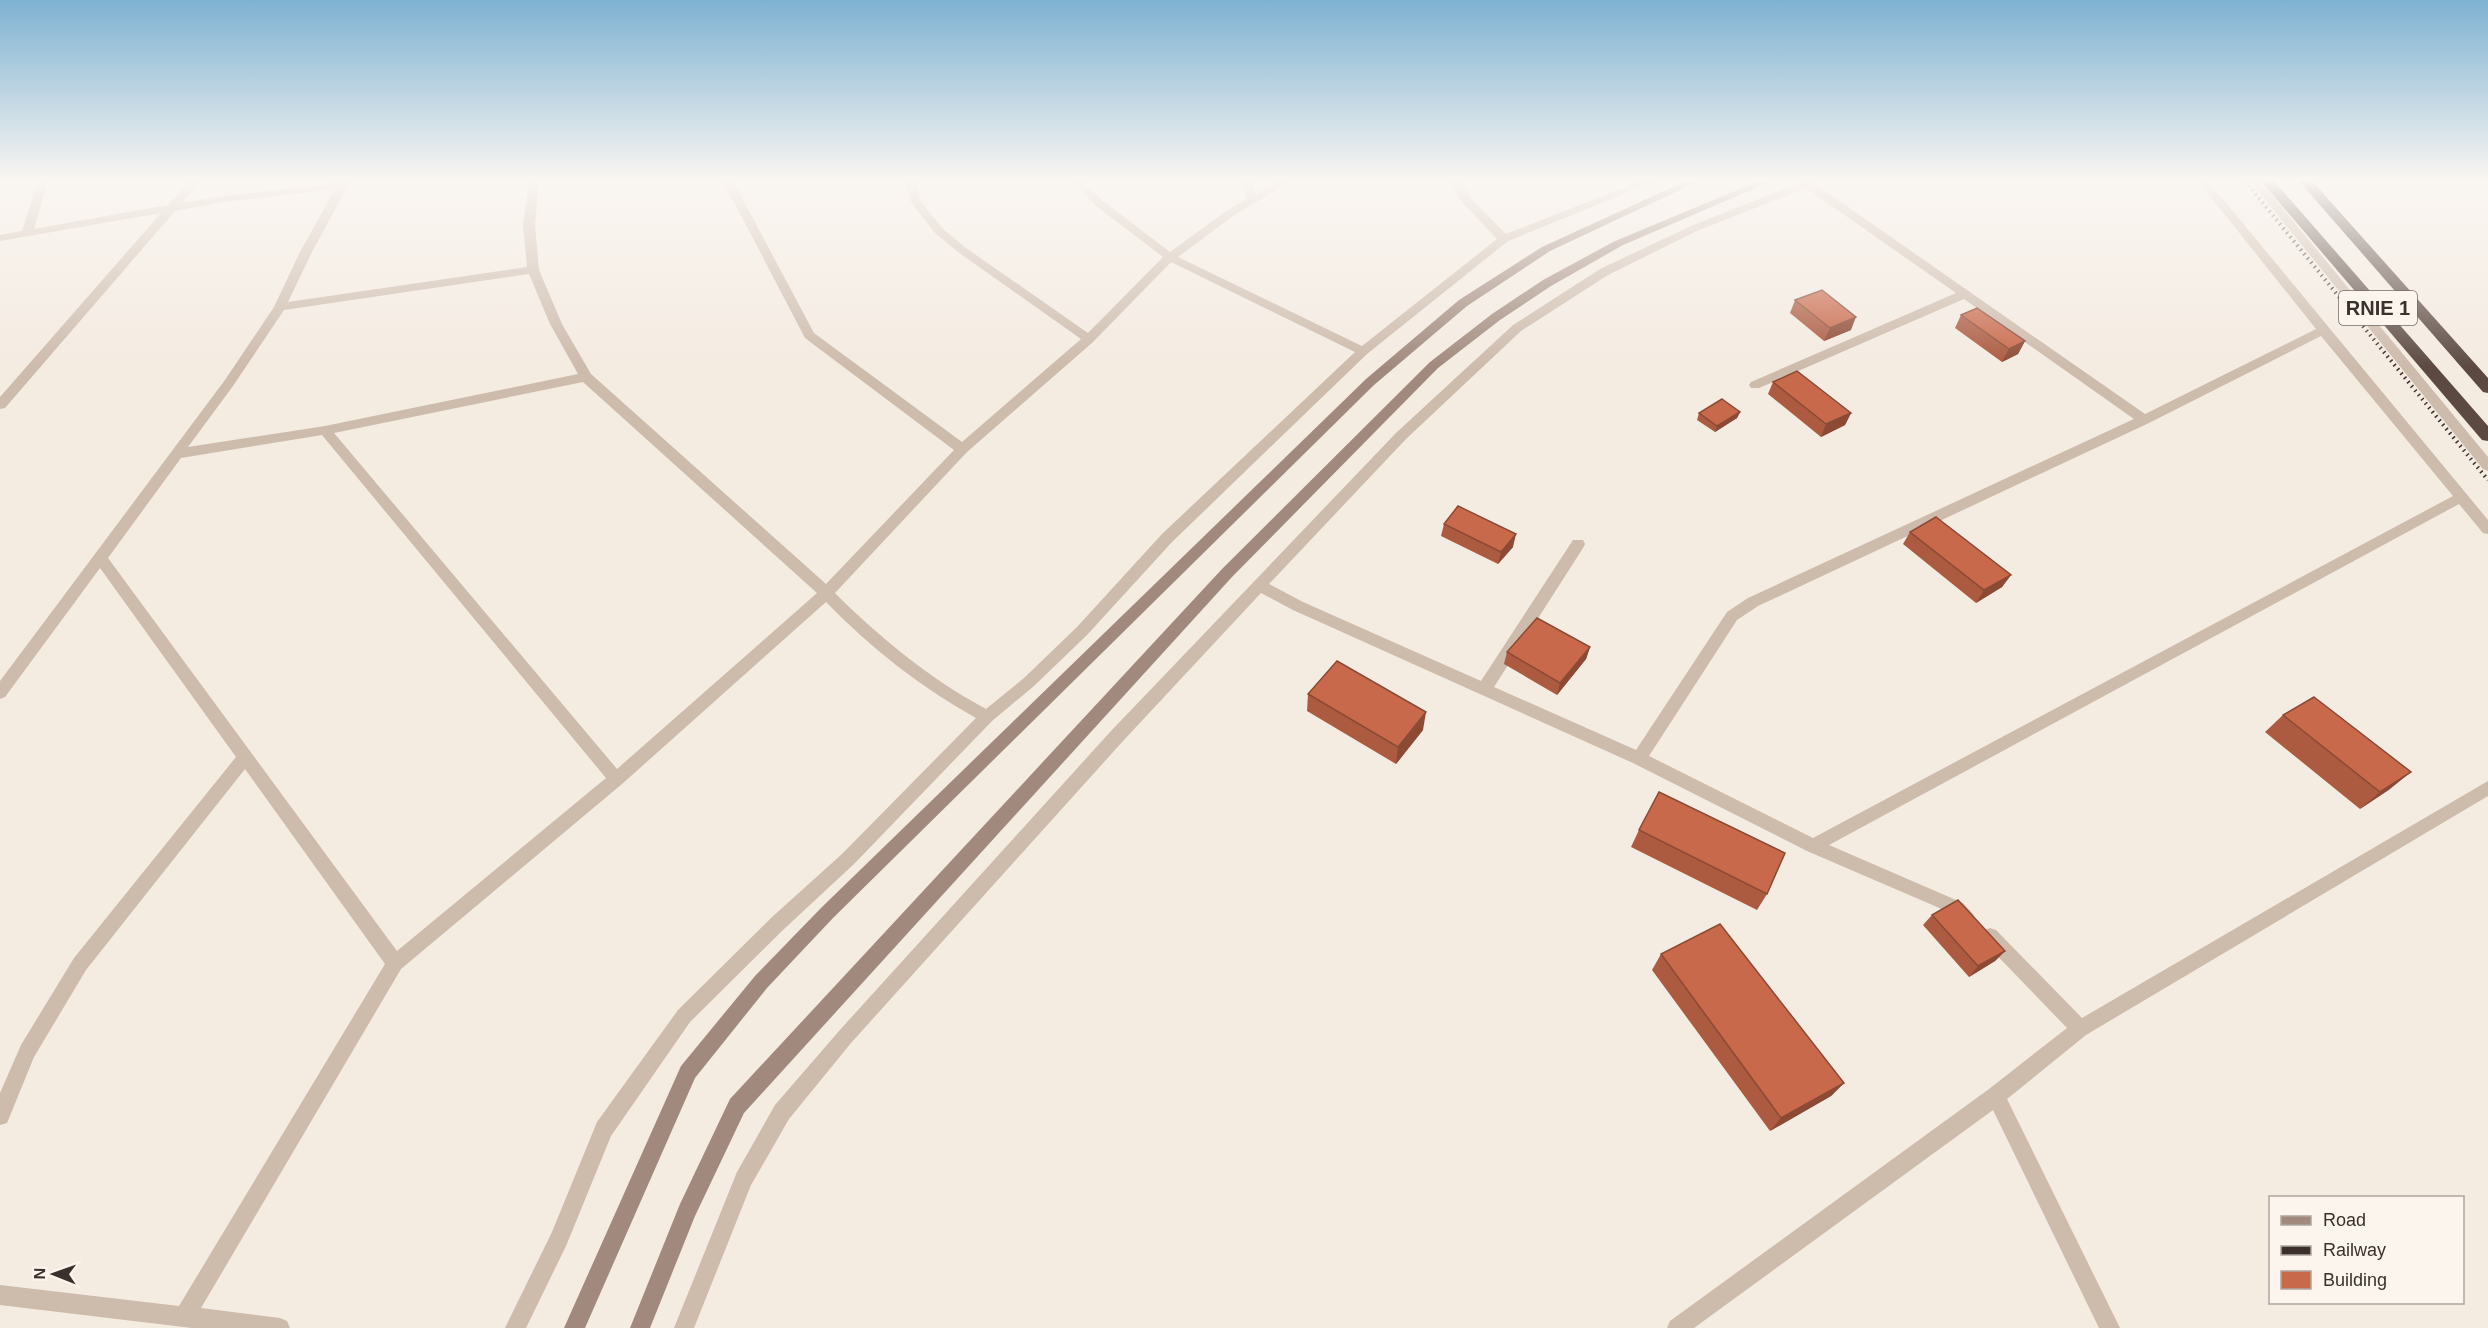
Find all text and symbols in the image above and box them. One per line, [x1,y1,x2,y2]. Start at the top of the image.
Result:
road number: RNIE 1 [2339,291,2417,325]
legend [2269,1196,2464,1304]
text: Road [2323,1210,2366,1230]
text: Railway [2323,1240,2386,1260]
north arrow [24,1244,84,1304]
text: N [31,1268,48,1280]
text: Building [2323,1270,2387,1290]

